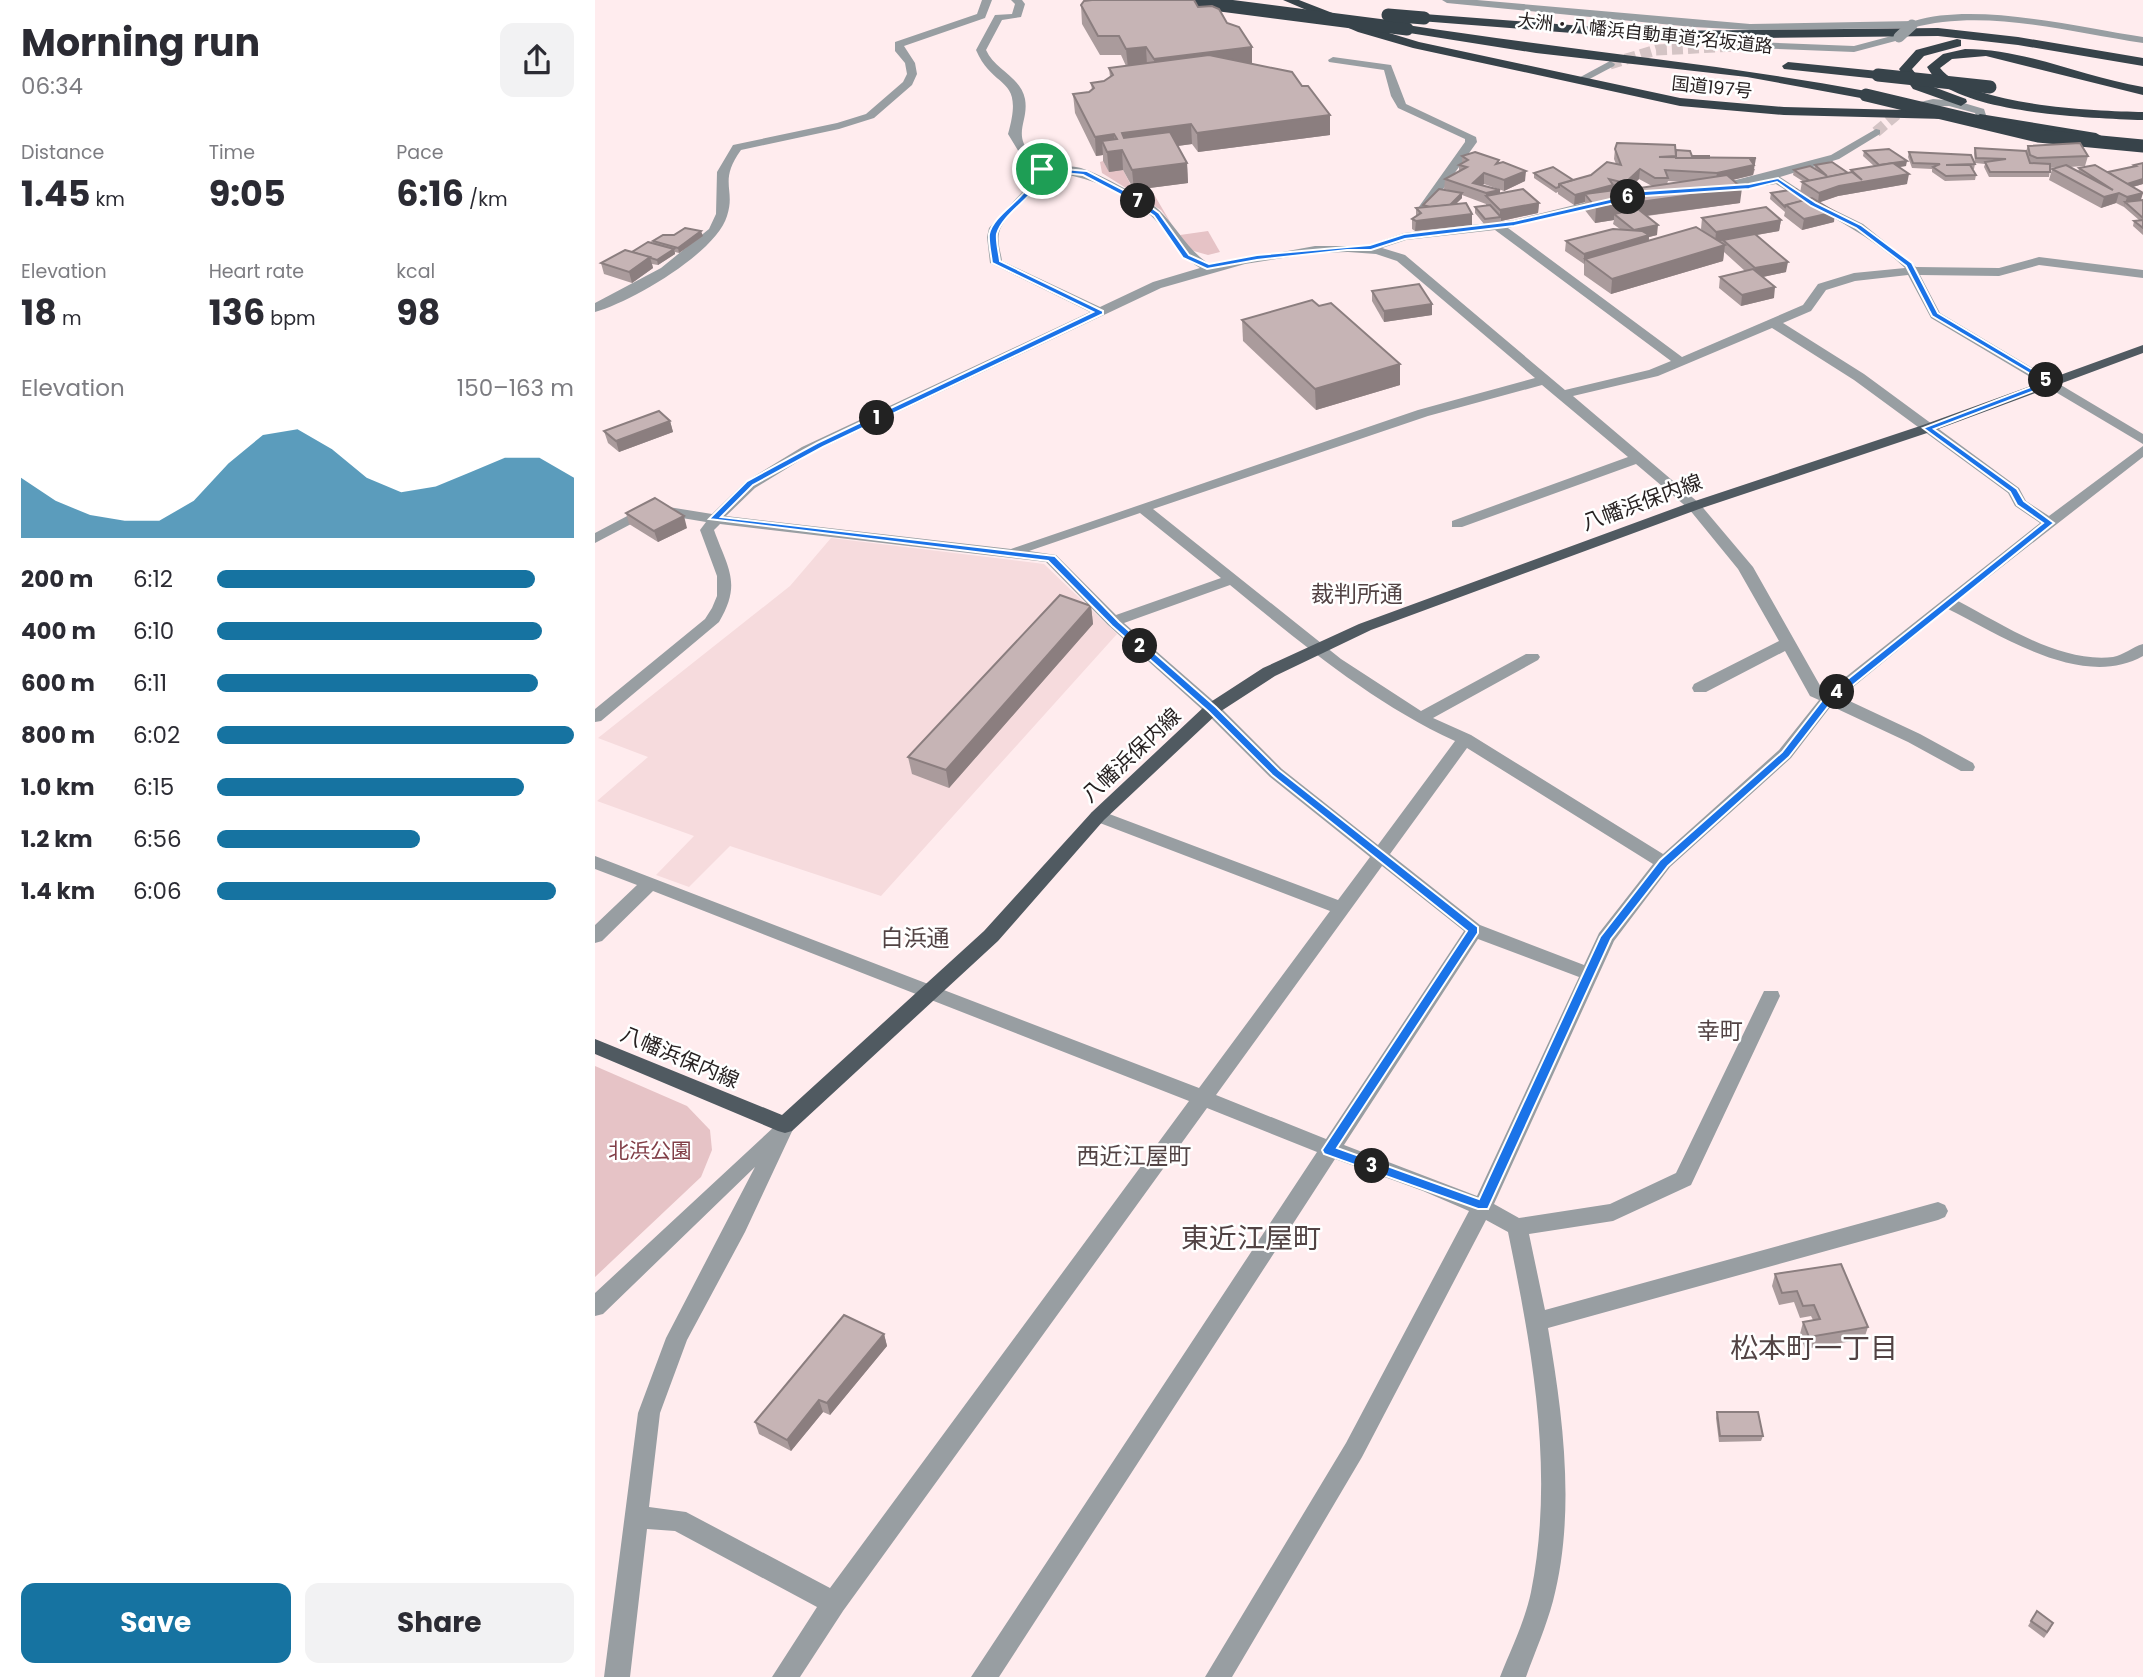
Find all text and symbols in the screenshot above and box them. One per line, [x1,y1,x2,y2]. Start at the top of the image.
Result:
street label: 大洲・八幡浜自動車道;名坂道路 [1516,7,1774,59]
text: Morning run [21,16,260,69]
button: share [500,23,574,97]
text: 06:34 [21,70,83,102]
street label: 国道197号 [1670,70,1754,104]
text: Distance [21,139,104,166]
text: Time [209,139,255,166]
text: Pace [396,139,444,166]
pin [1012,139,1072,199]
icon: arrive [1023,150,1061,188]
text: 1.45 [21,169,90,218]
text: 9:05 [209,169,286,218]
text: 6:16 [396,169,464,218]
pin: 6 [1611,180,1645,214]
text: 6 [1621,183,1634,210]
pin: 7 [1121,184,1155,218]
text: km [90,186,125,213]
text: /km [464,186,508,213]
text: 7 [1132,187,1143,214]
text: Elevation [21,258,107,285]
text: Heart rate [209,258,304,285]
text: kcal [396,258,435,285]
text: 18 [21,288,57,337]
text: 136 [209,288,265,337]
text: 98 [396,288,441,337]
text: m [57,305,82,332]
text: bpm [265,305,316,332]
pin: 5 [2029,362,2063,398]
text: 5 [2039,366,2052,393]
text: Elevation [21,372,125,404]
text: 150–163 m [457,372,574,404]
pin: 1 [859,400,895,436]
text: 1 [873,404,880,431]
street label: 八幡浜保内線 [1578,467,1706,537]
text: 200 m [21,563,93,595]
text: 6:12 [133,563,173,595]
district label: 裁判所通 [1311,578,1403,610]
text: 400 m [21,615,96,647]
text: 6:10 [133,615,174,647]
pin: 2 [1123,628,1157,664]
text: 2 [1134,632,1145,659]
text: 600 m [21,667,95,699]
text: 6:11 [133,667,167,699]
pin: 4 [1819,674,1855,710]
text: 4 [1830,678,1843,705]
street label: 八幡浜保内線 [1075,701,1187,809]
text: 800 m [21,719,95,751]
text: 6:02 [133,719,180,751]
text: 1.0 km [21,771,95,803]
text: 6:15 [133,771,174,803]
text: 1.2 km [21,823,93,855]
text: 6:56 [133,823,182,855]
text: 1.4 km [21,875,95,907]
text: 6:06 [133,875,182,907]
district label: 白浜通 [881,922,950,954]
district label: 幸町 [1697,1015,1743,1047]
street label: 八幡浜保内線 [616,1019,744,1095]
park label: 北浜公園 [608,1136,692,1165]
district label: 西近江屋町 [1077,1140,1192,1172]
pin: 3 [1355,1148,1389,1184]
text: 3 [1366,1152,1377,1179]
district label: 東近江屋町 [1181,1219,1321,1258]
district label: 松本町一丁目 [1730,1329,1898,1368]
button: Save [21,1583,291,1663]
button: Share [305,1583,574,1663]

